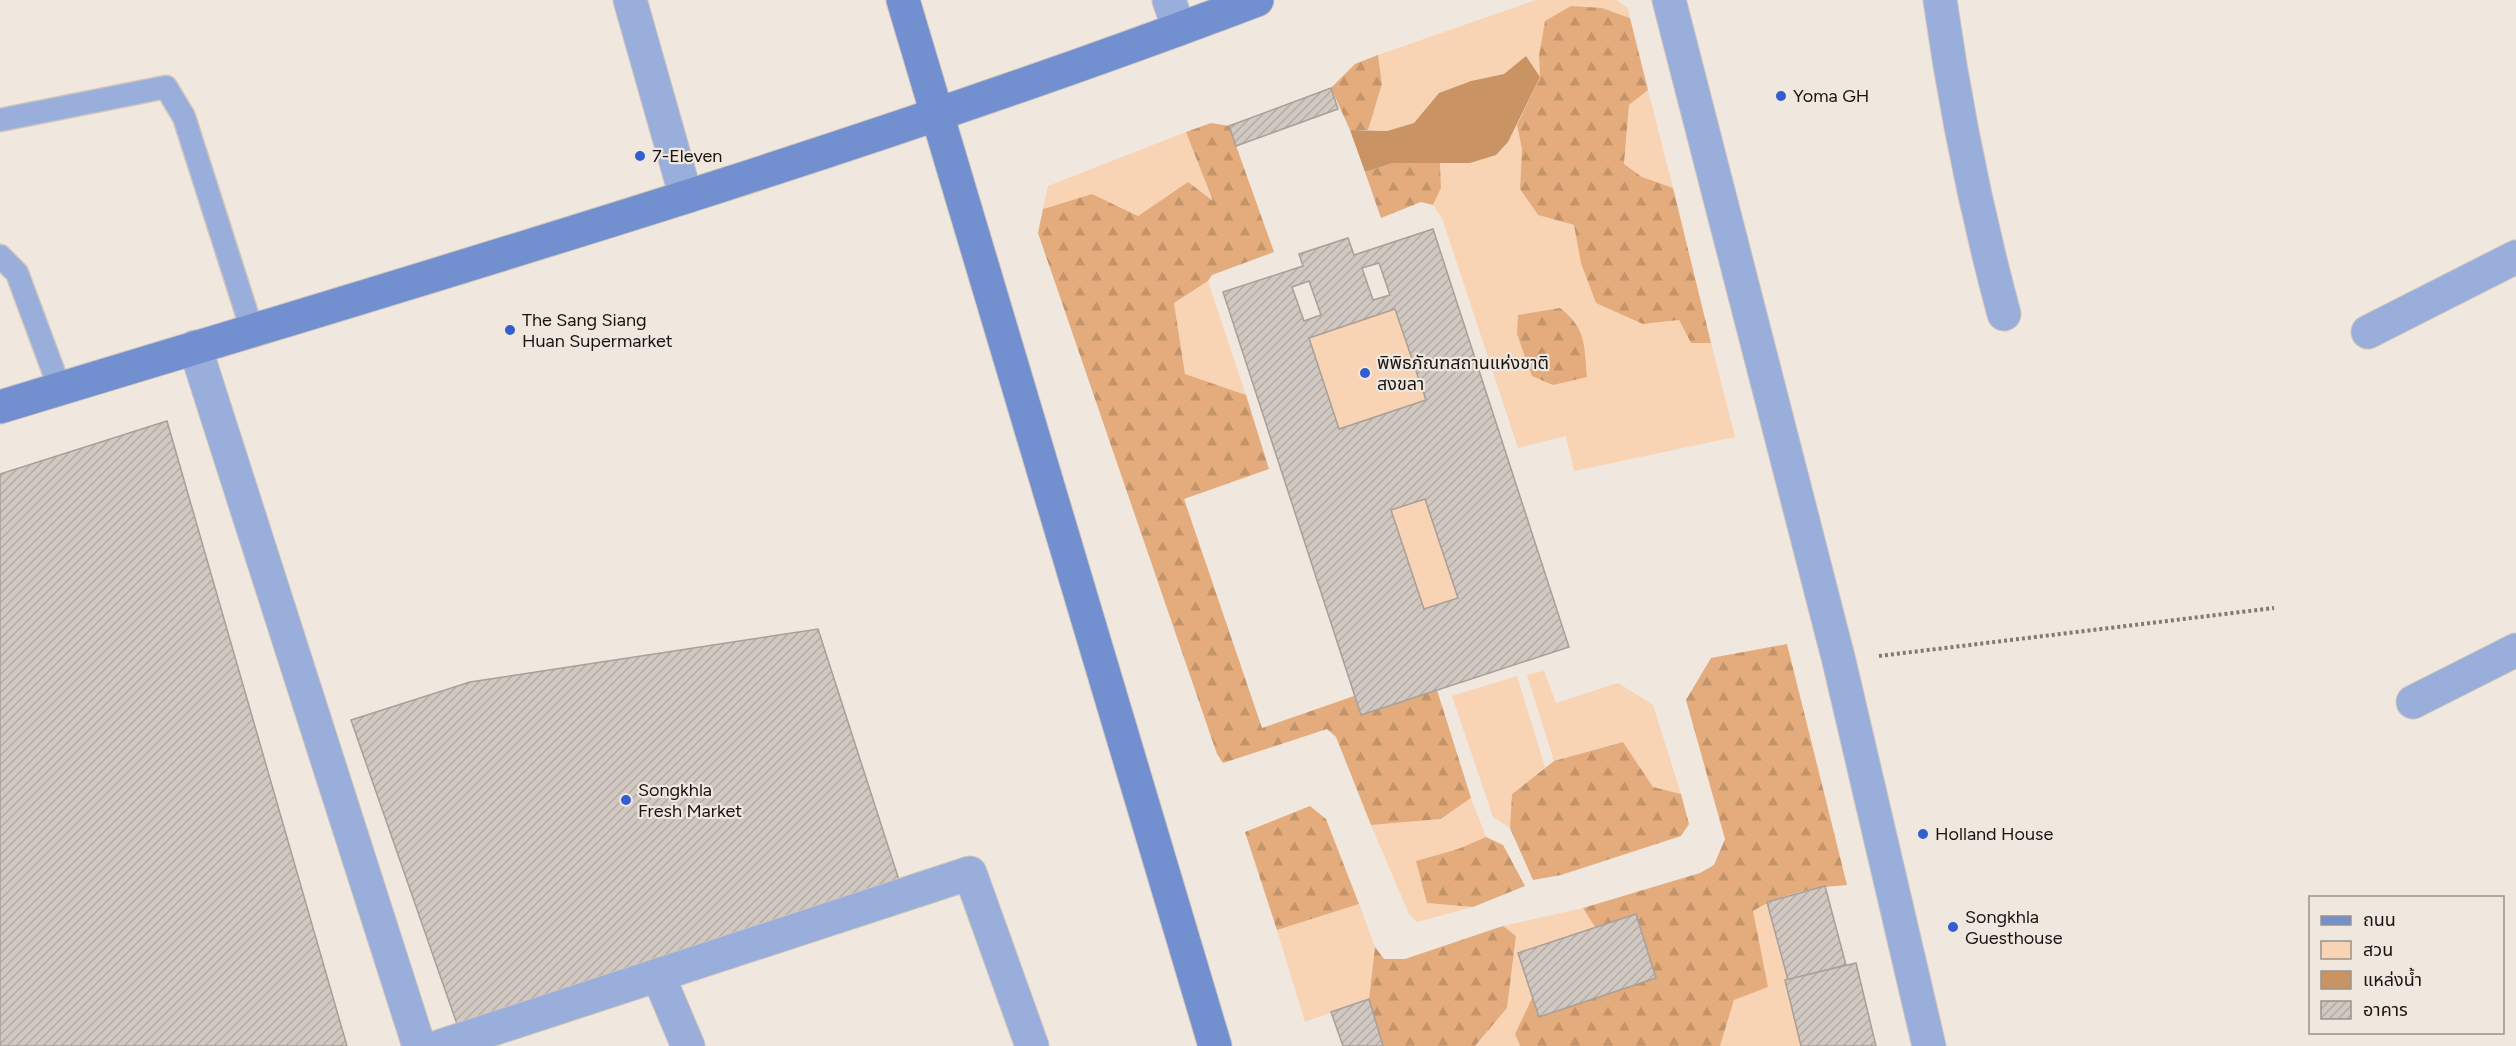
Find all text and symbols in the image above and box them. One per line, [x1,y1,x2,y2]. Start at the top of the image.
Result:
place label: Yoma GH [1793,85,1869,107]
marker: Yoma GH [1774,89,1788,103]
place label: 7-Eleven [652,145,722,167]
marker: 7-Eleven [633,149,647,163]
place label: The Sang Siang Huan Supermarket [522,309,673,352]
marker: The Sang Siang Huan Supermarket [503,323,517,337]
place label: พิพิธภัณฑสถานแห่งชาติ สงขลา [1377,352,1549,395]
marker: พิพิธภัณฑสถานแห่งชาติ สงขลา [1358,366,1372,380]
place label: Songkhla Fresh Market [638,779,742,822]
marker: Songkhla Fresh Market [619,793,633,807]
place label: Holland House [1935,823,2053,845]
marker: Holland House [1916,827,1930,841]
legend [2309,896,2504,1034]
place label: Songkhla Guesthouse [1965,906,2063,949]
text: ถนน [2363,909,2396,931]
marker: Songkhla Guesthouse [1946,920,1960,934]
text: สวน [2363,939,2393,961]
text: แหล่งน้ำ [2363,967,2422,991]
text: อาคาร [2363,999,2408,1021]

